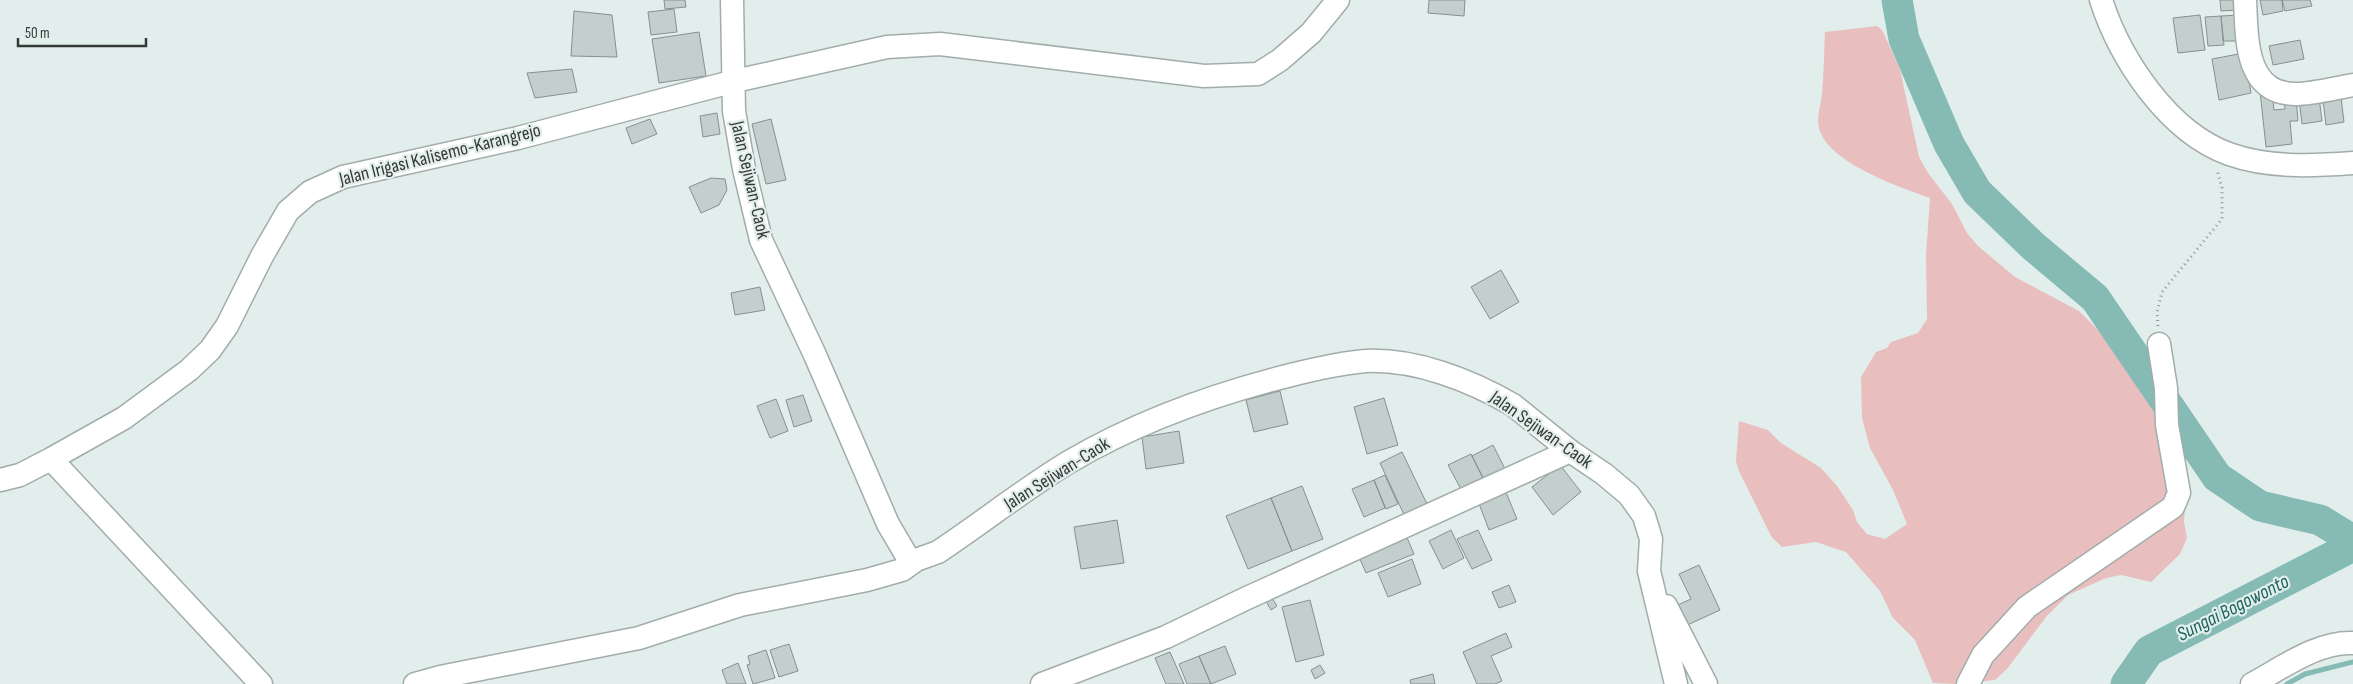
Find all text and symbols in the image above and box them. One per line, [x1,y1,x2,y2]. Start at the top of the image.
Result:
scale bar [18,15,145,47]
text: 50 m [25,24,50,43]
street label: Jalan Sejiwan-Caok [725,118,775,242]
street label: Jalan Irigasi Kalisemo-Karangrejo [336,119,543,191]
street label: Jalan Sejiwan-Caok [1484,386,1597,474]
street label: Jalan Sejiwan-Caok [999,432,1115,516]
water label: Sungai Bogowonto [2173,569,2293,647]

